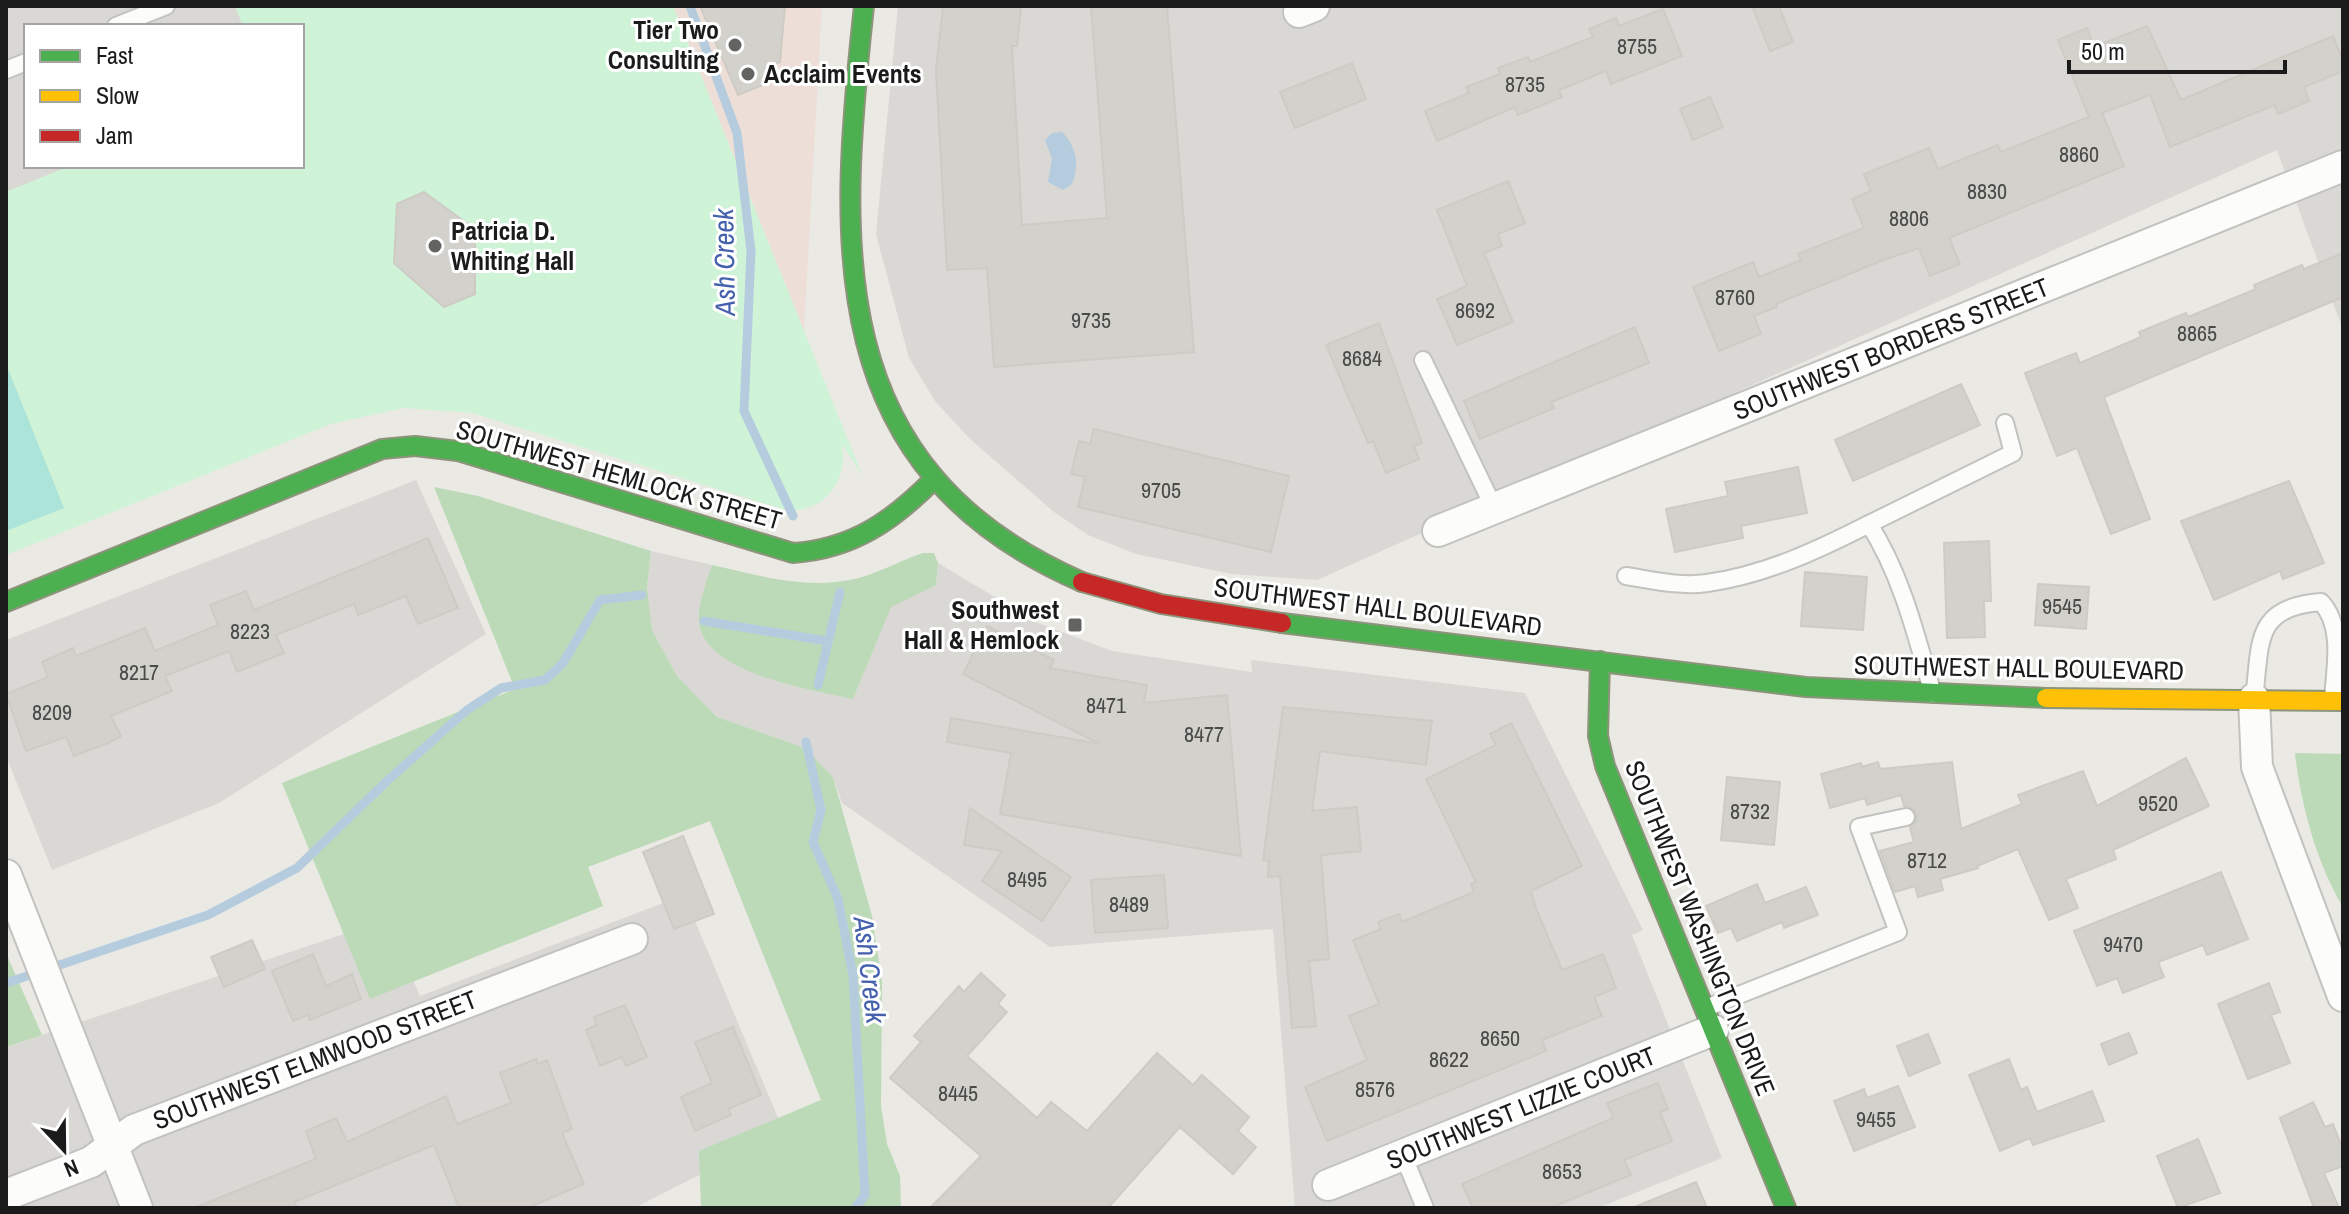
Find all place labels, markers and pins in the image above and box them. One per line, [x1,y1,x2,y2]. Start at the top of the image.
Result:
place label: Tier Two Consulting [608,12,719,77]
marker: Tier Two Consulting [726,36,744,54]
place label: Acclaim Events [764,56,922,91]
marker: Acclaim Events [739,65,757,83]
place label: Patricia D. Whiting Hall [451,213,574,278]
marker: Patricia D. Whiting Hall [426,237,444,255]
place label: Southwest Hall & Hemlock [904,592,1059,657]
marker: Southwest Hall & Hemlock [1066,616,1084,634]

